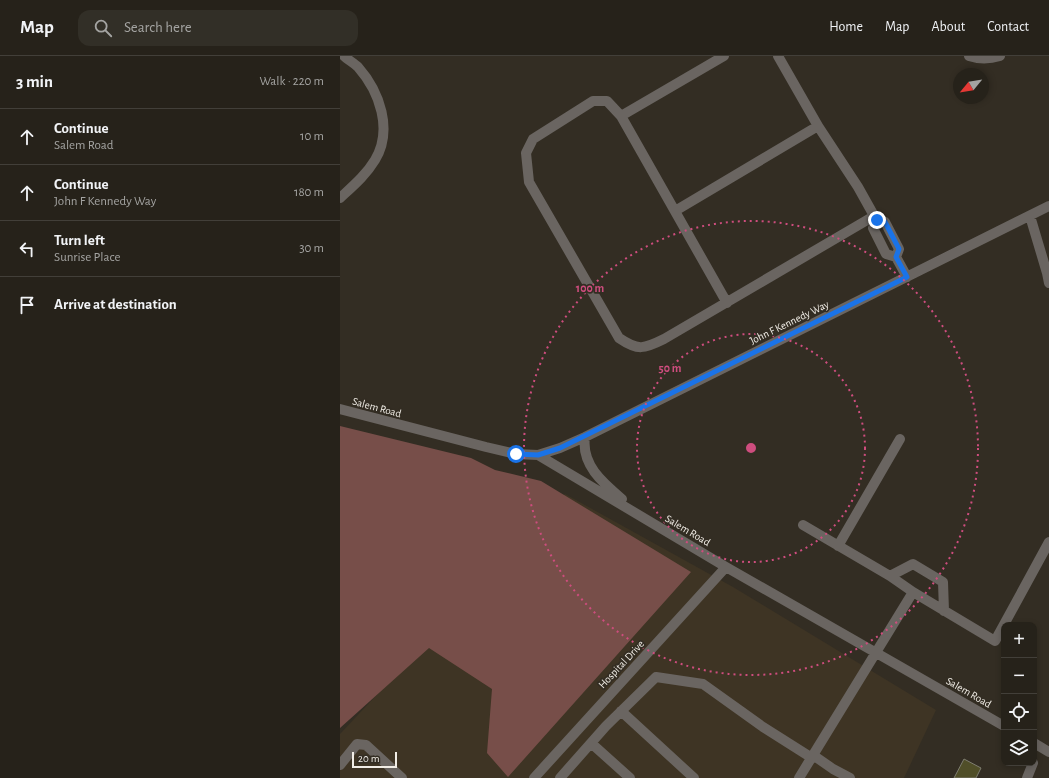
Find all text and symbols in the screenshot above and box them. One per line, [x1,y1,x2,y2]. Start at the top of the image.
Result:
search box [78,10,358,46]
icon: search [92,17,114,39]
text: Map [20,18,54,37]
text: Search here [124,20,192,35]
text: Home [829,20,863,34]
text: Map [885,20,909,34]
text: About [931,20,965,34]
text: Contact [987,20,1029,34]
north arrow [953,68,989,104]
text: 3 min [16,73,53,90]
text: Walk · 220 m [259,75,324,88]
text: Continue [54,121,109,136]
icon: ahead [16,126,38,148]
text: 10 m [300,130,324,143]
text: Salem Road [54,139,114,152]
text: Continue [54,177,109,192]
icon: ahead [16,182,38,204]
text: 180 m [294,186,324,199]
text: John F Kennedy Way [54,195,156,208]
route end [868,211,886,229]
text: Turn left [54,233,105,248]
icon: left [16,238,38,260]
text: 30 m [299,242,324,255]
text: Sunrise Place [54,251,120,264]
text: 100 m [576,282,604,294]
icon: arrive [16,294,38,316]
text: Arrive at destination [54,297,177,312]
street label: John F Kennedy Way [748,298,831,346]
text: 50 m [659,362,682,374]
street label: Salem Road [351,396,403,419]
centre of rings [744,441,758,455]
route start [507,445,525,463]
street label: Salem Road [663,513,712,548]
map controls [1001,622,1037,766]
button: + [1001,622,1037,658]
street label: Hospital Drive [597,638,646,690]
button: − [1001,658,1037,694]
street label: Salem Road [944,675,994,710]
button: locate [1001,694,1037,730]
button: layers [1001,730,1037,766]
scale bar [352,750,397,769]
text: 20 m [358,753,379,764]

